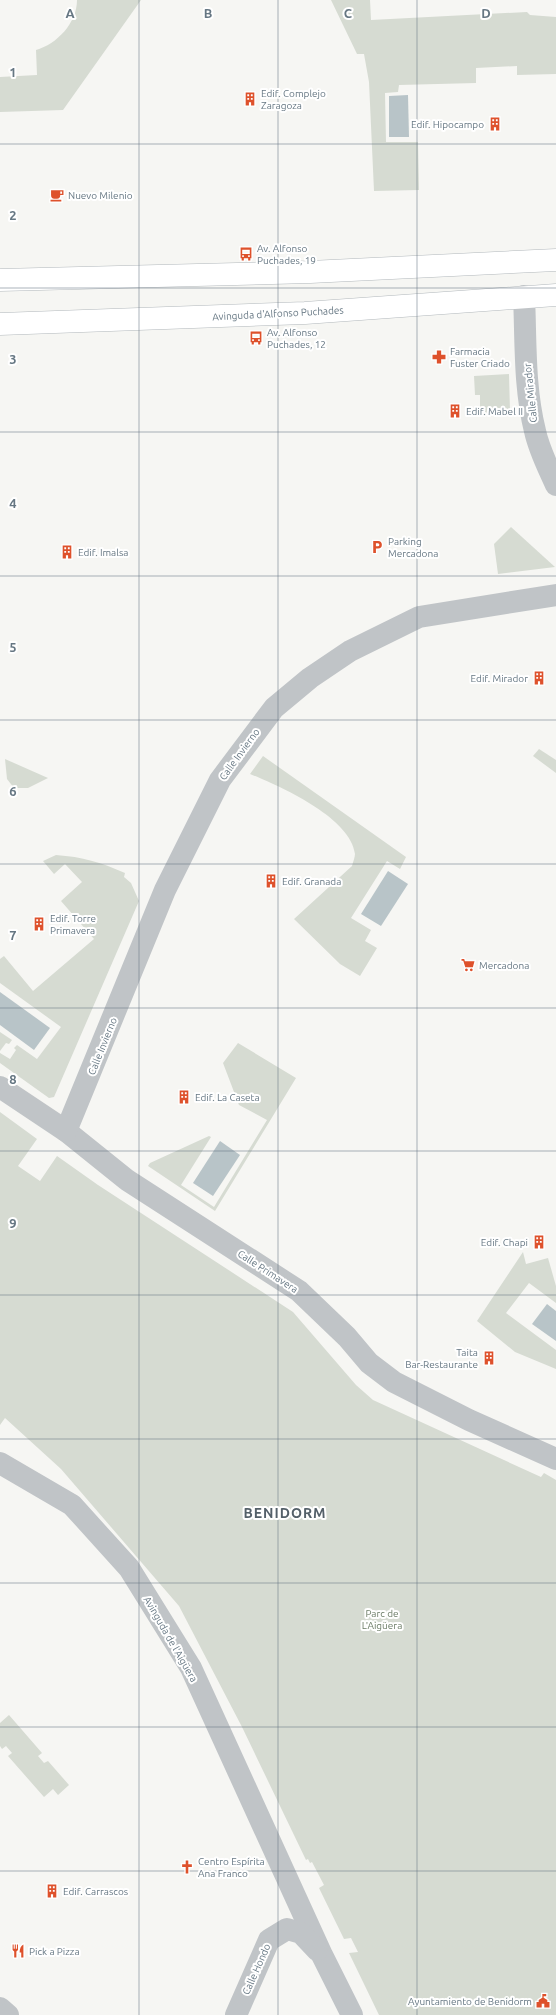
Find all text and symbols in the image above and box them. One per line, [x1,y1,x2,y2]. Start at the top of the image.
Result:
text: A [65,6,75,20]
text: B [204,6,213,20]
text: C [344,6,353,20]
text: D [481,6,491,20]
text: 1 [9,65,17,79]
place label: Edif. Complejo Zaragoza [261,88,326,111]
building icon: Edif. Complejo Zaragoza [242,91,258,107]
building icon: Edif. Hipocampo [487,116,503,132]
place label: Edif. Hipocampo [411,119,484,130]
cafe icon: Nuevo Milenio [49,187,65,203]
place label: Nuevo Milenio [68,190,133,201]
text: 2 [9,208,17,222]
place label: Av. Alfonso Puchades, 19 [257,243,316,266]
bus stop icon: Av. Alfonso Puchades, 19 [238,246,254,262]
street label: Avinguda d'Alfonso Puchades [212,305,344,322]
place label: Av. Alfonso Puchades, 12 [267,327,326,350]
bus stop icon: Av. Alfonso Puchades, 12 [248,330,264,346]
place label: Farmacia Fuster Criado [450,346,510,369]
pharmacy icon: Farmacia Fuster Criado [431,349,447,365]
text: 3 [9,352,17,366]
street label: Calle Mirador [522,362,539,423]
building icon: Edif. Mabel II [447,403,463,419]
place label: Edif. Mabel II [466,406,523,417]
text: 4 [9,496,17,510]
place label: Parking Mercadona [388,536,438,559]
parking icon: Parking Mercadona [369,539,385,555]
building icon: Edif. Imalsa [59,544,75,560]
place label: Edif. Imalsa [78,547,128,558]
text: 5 [9,640,17,654]
building icon: Edif. Mirador [531,670,547,686]
place label: Edif. Mirador [471,673,528,684]
street label: Calle Invierno [217,726,262,782]
text: 6 [9,784,17,798]
building icon: Edif. Granada [263,873,279,889]
place label: Edif. Granada [282,876,341,887]
place label: Edif. Torre Primavera [50,913,96,936]
building icon: Edif. Torre Primavera [31,916,47,932]
text: 7 [9,928,17,942]
supermarket icon: Mercadona [460,957,476,973]
place label: Mercadona [479,960,529,971]
street label: Calle Invierno [86,1016,119,1076]
text: 8 [9,1072,17,1086]
building icon: Edif. La Caseta [176,1089,192,1105]
place label: Edif. La Caseta [195,1092,260,1103]
text: 9 [9,1216,17,1230]
building icon: Edif. Chapi [531,1234,547,1250]
place label: Edif. Chapi [481,1237,528,1248]
street label: Calle Primavera [236,1248,300,1295]
place label: Taita Bar-Restaurante [405,1347,478,1370]
building icon: Taita Bar-Restaurante [481,1350,497,1366]
district label: BENIDORM [243,1505,327,1521]
street label: Avinguda de l'Aigüera [142,1594,200,1684]
park label: Parc de L'Aigüera [362,1608,402,1631]
place label: Centro Espírita Ana Franco [198,1856,265,1879]
church icon: Centro Espírita Ana Franco [179,1859,195,1875]
building icon: Edif. Carrascos [44,1883,60,1899]
place label: Edif. Carrascos [63,1886,128,1897]
street label: Calle Hondo [240,1942,273,1996]
restaurant icon: Pick a Pizza [10,1943,26,1959]
place label: Pick a Pizza [29,1946,80,1957]
public building icon: Ayuntamiento de Benidorm [535,1993,551,2009]
place label: Ayuntamiento de Benidorm [408,1996,532,2007]

